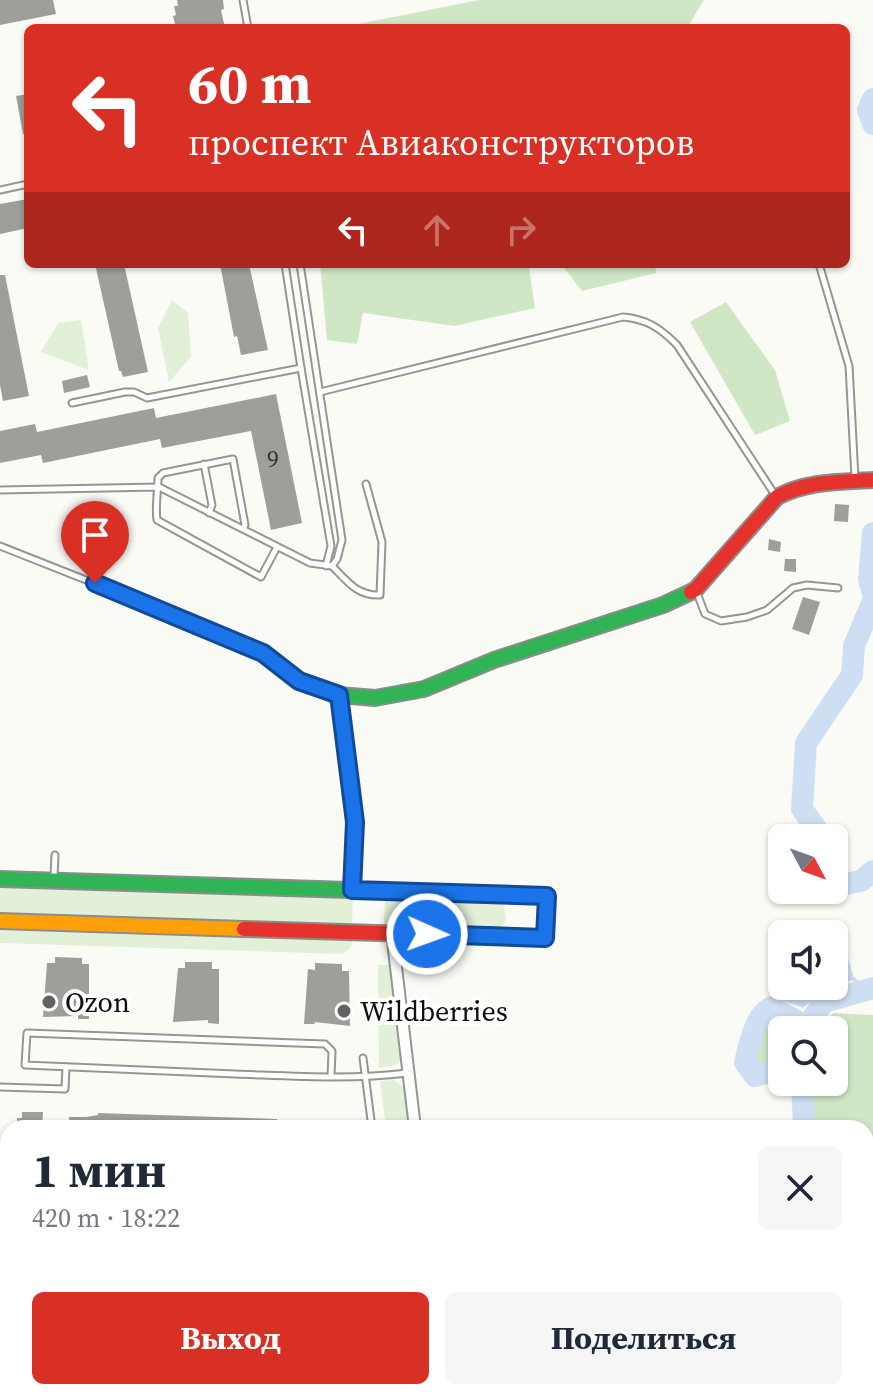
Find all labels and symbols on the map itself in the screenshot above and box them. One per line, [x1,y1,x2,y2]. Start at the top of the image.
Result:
house number: 9 [267,442,279,475]
pin [61,501,129,583]
north arrow [768,824,848,904]
position arrow [385,892,469,976]
place label: Ozon [65,983,130,1021]
place label: Wildberries [360,992,508,1030]
marker: Ozon [40,993,58,1011]
marker: Wildberries [335,1002,353,1020]

